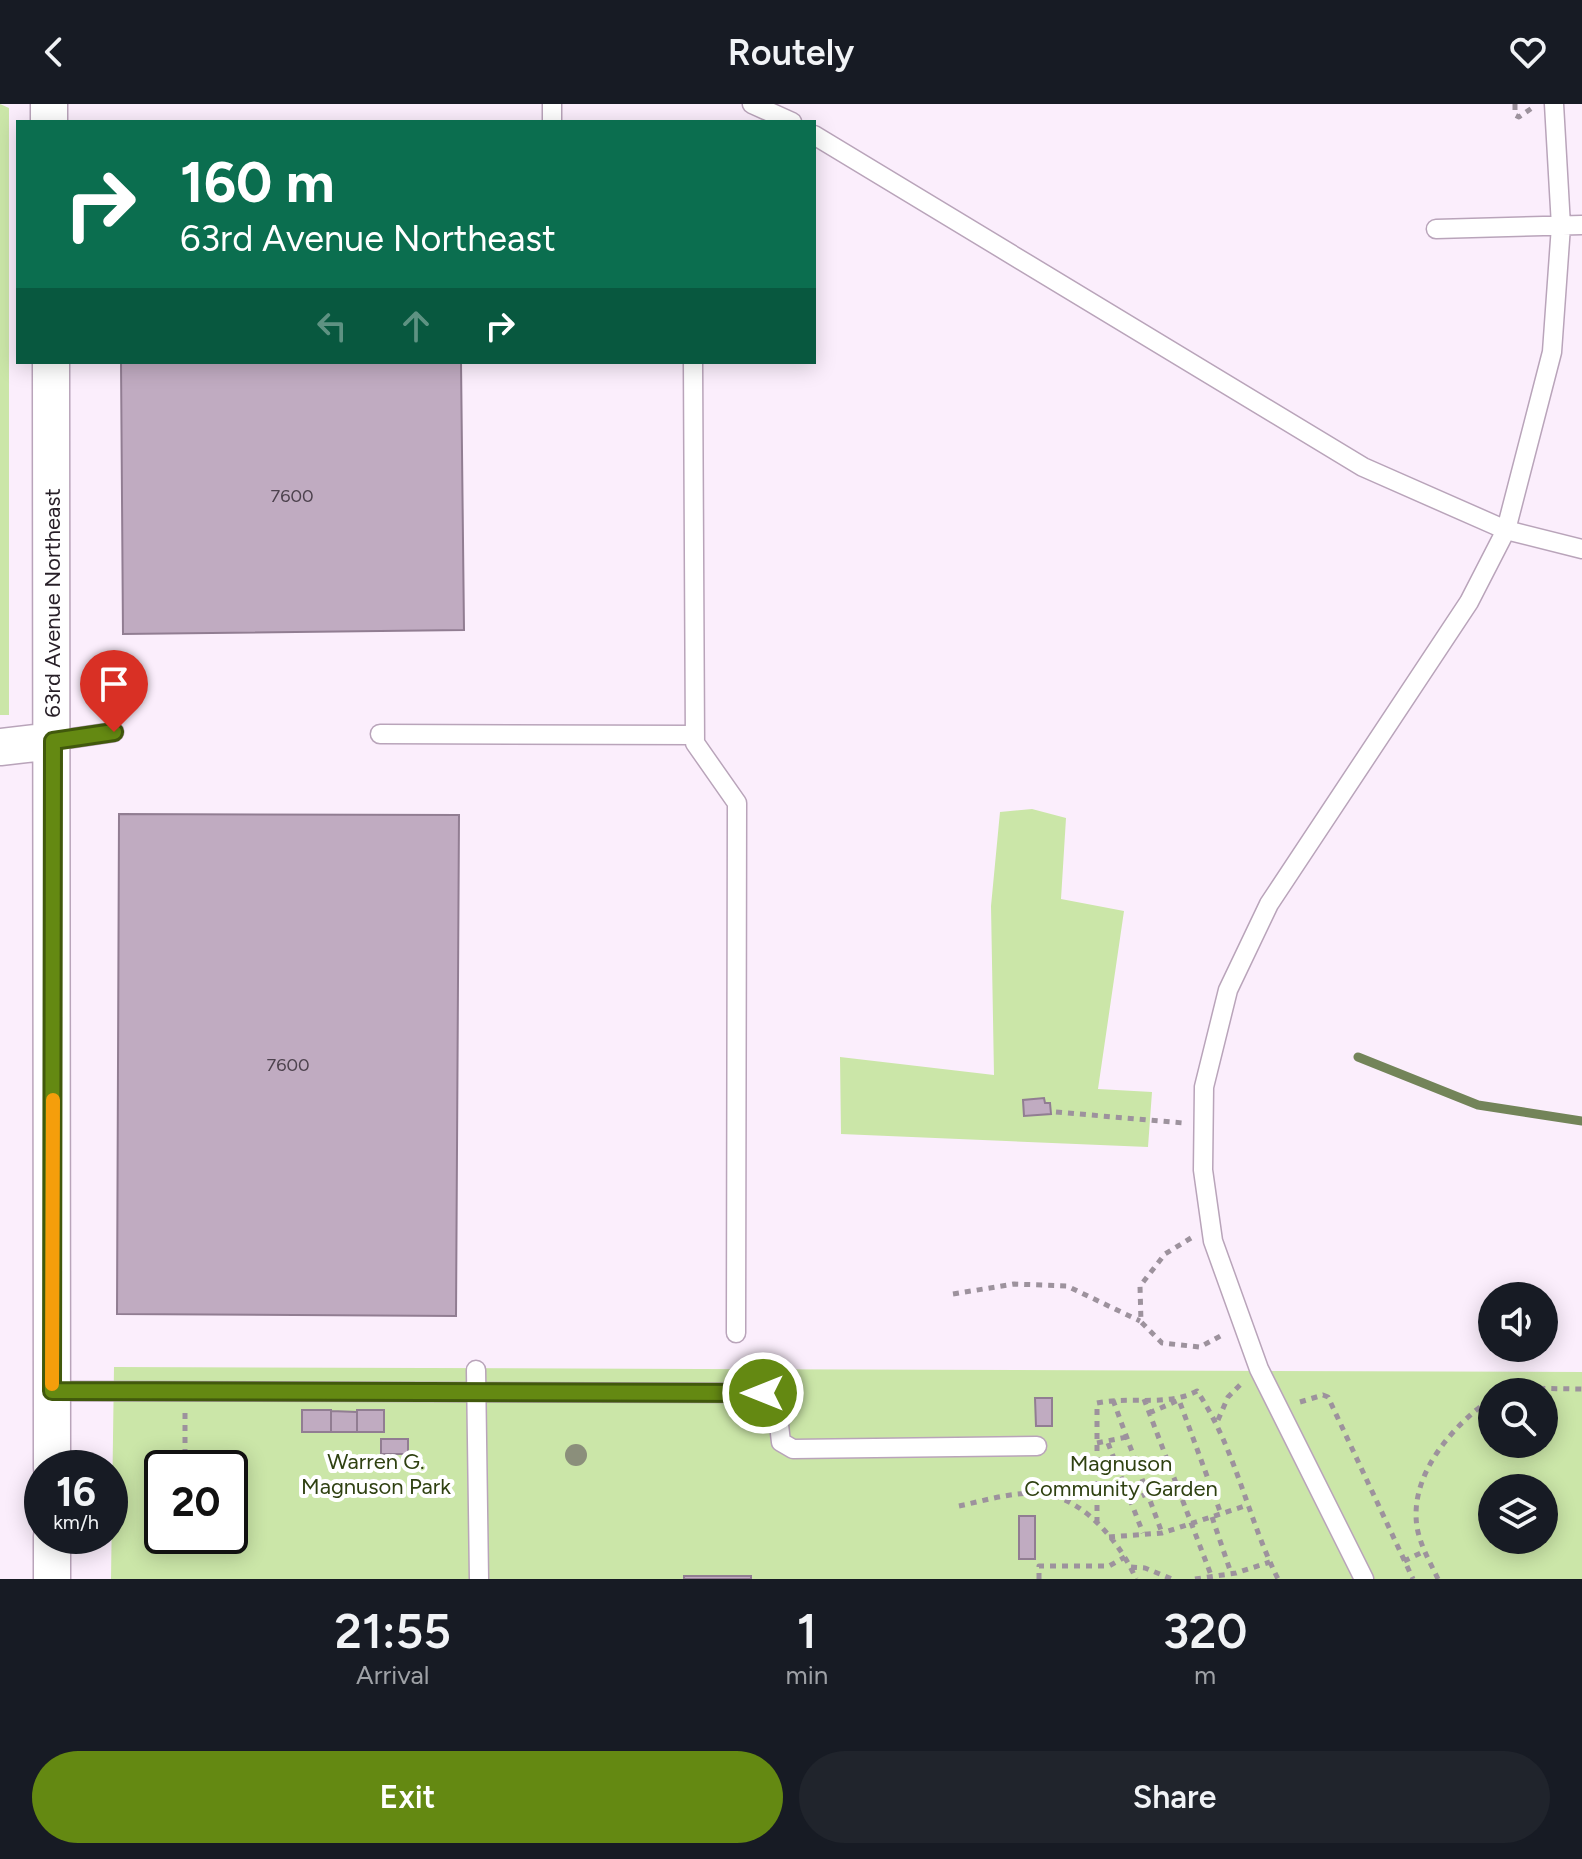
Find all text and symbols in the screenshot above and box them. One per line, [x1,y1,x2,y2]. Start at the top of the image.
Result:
icon: back [32,30,76,74]
icon: heart [1506,30,1550,74]
text: Routely [728,31,854,74]
text: 160 m [180,149,335,216]
icon: right [48,152,152,256]
text: 63rd Avenue Northeast [180,217,556,260]
icon: left [310,304,354,348]
icon: ahead [394,304,438,348]
icon: right [478,304,522,348]
house number: 7600 [271,485,313,507]
street label: 63rd Avenue Northeast [39,488,66,718]
pin [80,650,148,732]
icon: arrive [92,662,136,706]
house number: 7600 [267,1054,309,1076]
map controls [1478,1282,1558,1554]
button: sound [1478,1282,1558,1362]
position arrow [721,1351,805,1435]
button: search [1478,1378,1558,1458]
park label: Warren G. Magnuson Park [301,1448,451,1500]
speed limit sign: 20 [144,1450,248,1554]
park label: Magnuson Community Garden [1024,1450,1218,1502]
text: 16 [56,1468,96,1516]
button: layers [1478,1474,1558,1554]
text: km/h [53,1510,99,1534]
text: 21:55 [334,1602,451,1660]
text: 1 [797,1602,817,1660]
text: 320 [1163,1602,1248,1660]
text: Arrival [356,1659,429,1691]
text: min [786,1659,828,1691]
text: m [1194,1659,1216,1691]
button: Exit [32,1751,783,1843]
button: Share [799,1751,1550,1843]

